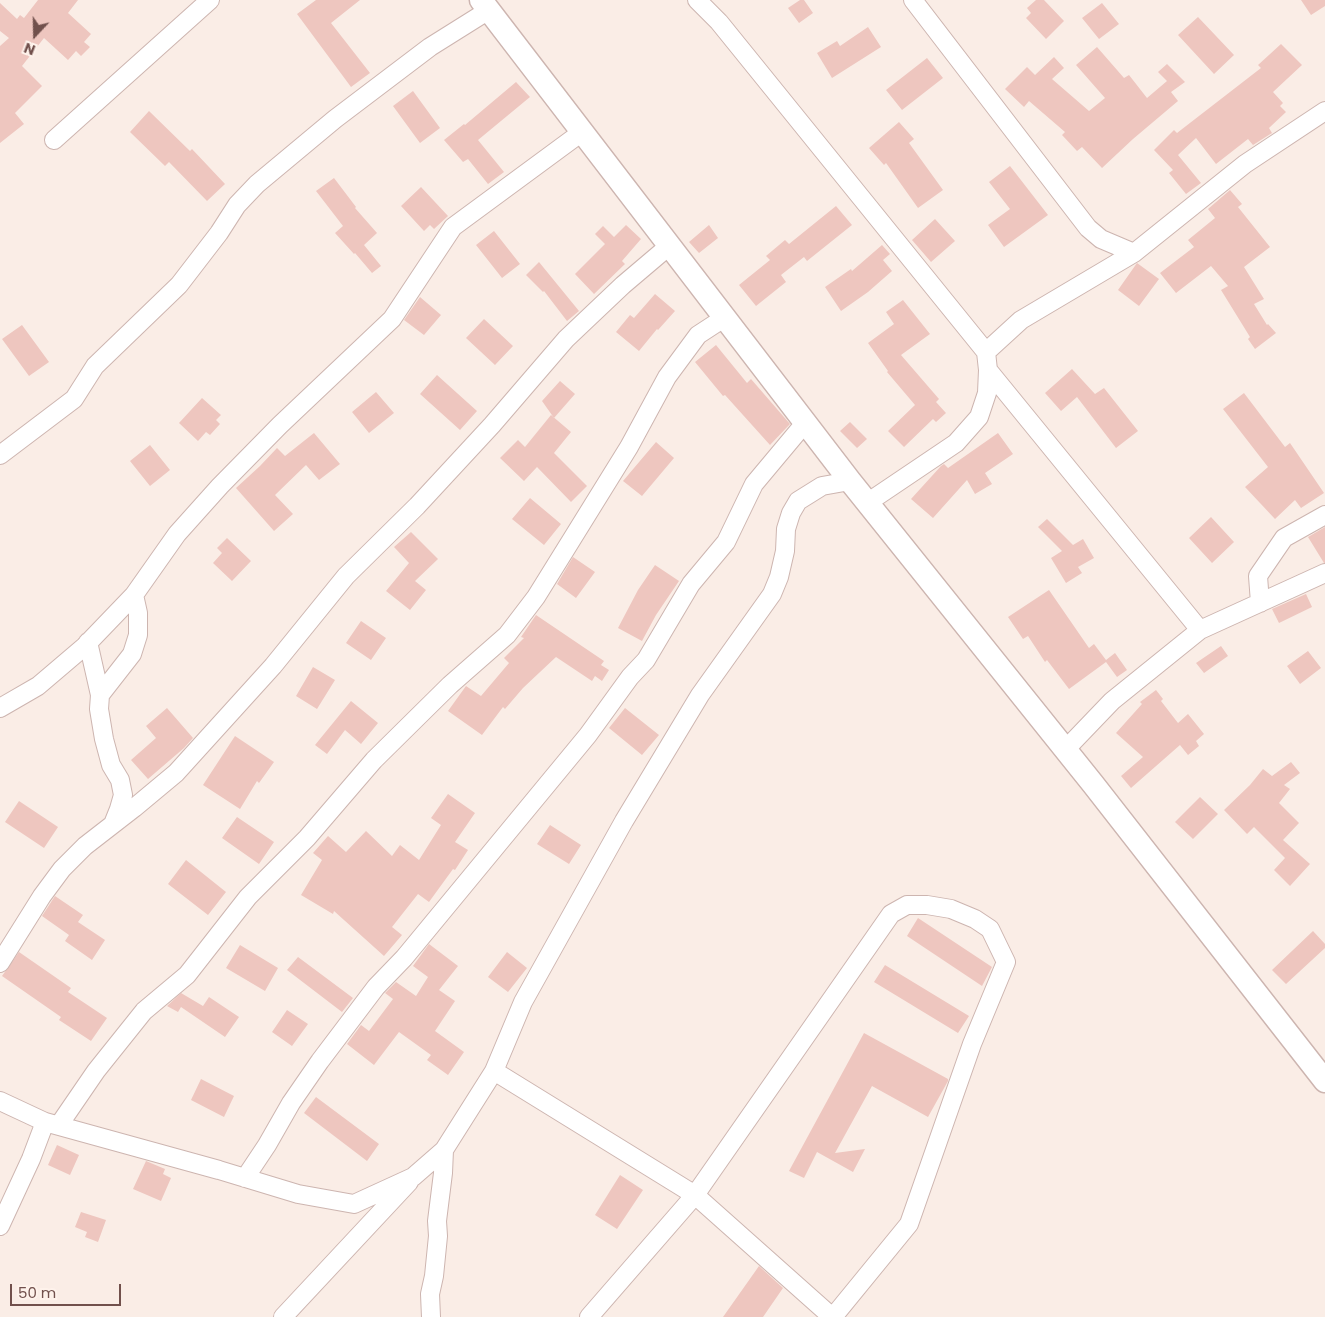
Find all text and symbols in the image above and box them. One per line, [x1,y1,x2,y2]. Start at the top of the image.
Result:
north arrow [10,10,60,60]
text: N [21,38,38,60]
scale bar [12,1274,124,1306]
text: 50 m [18,1282,56,1303]

